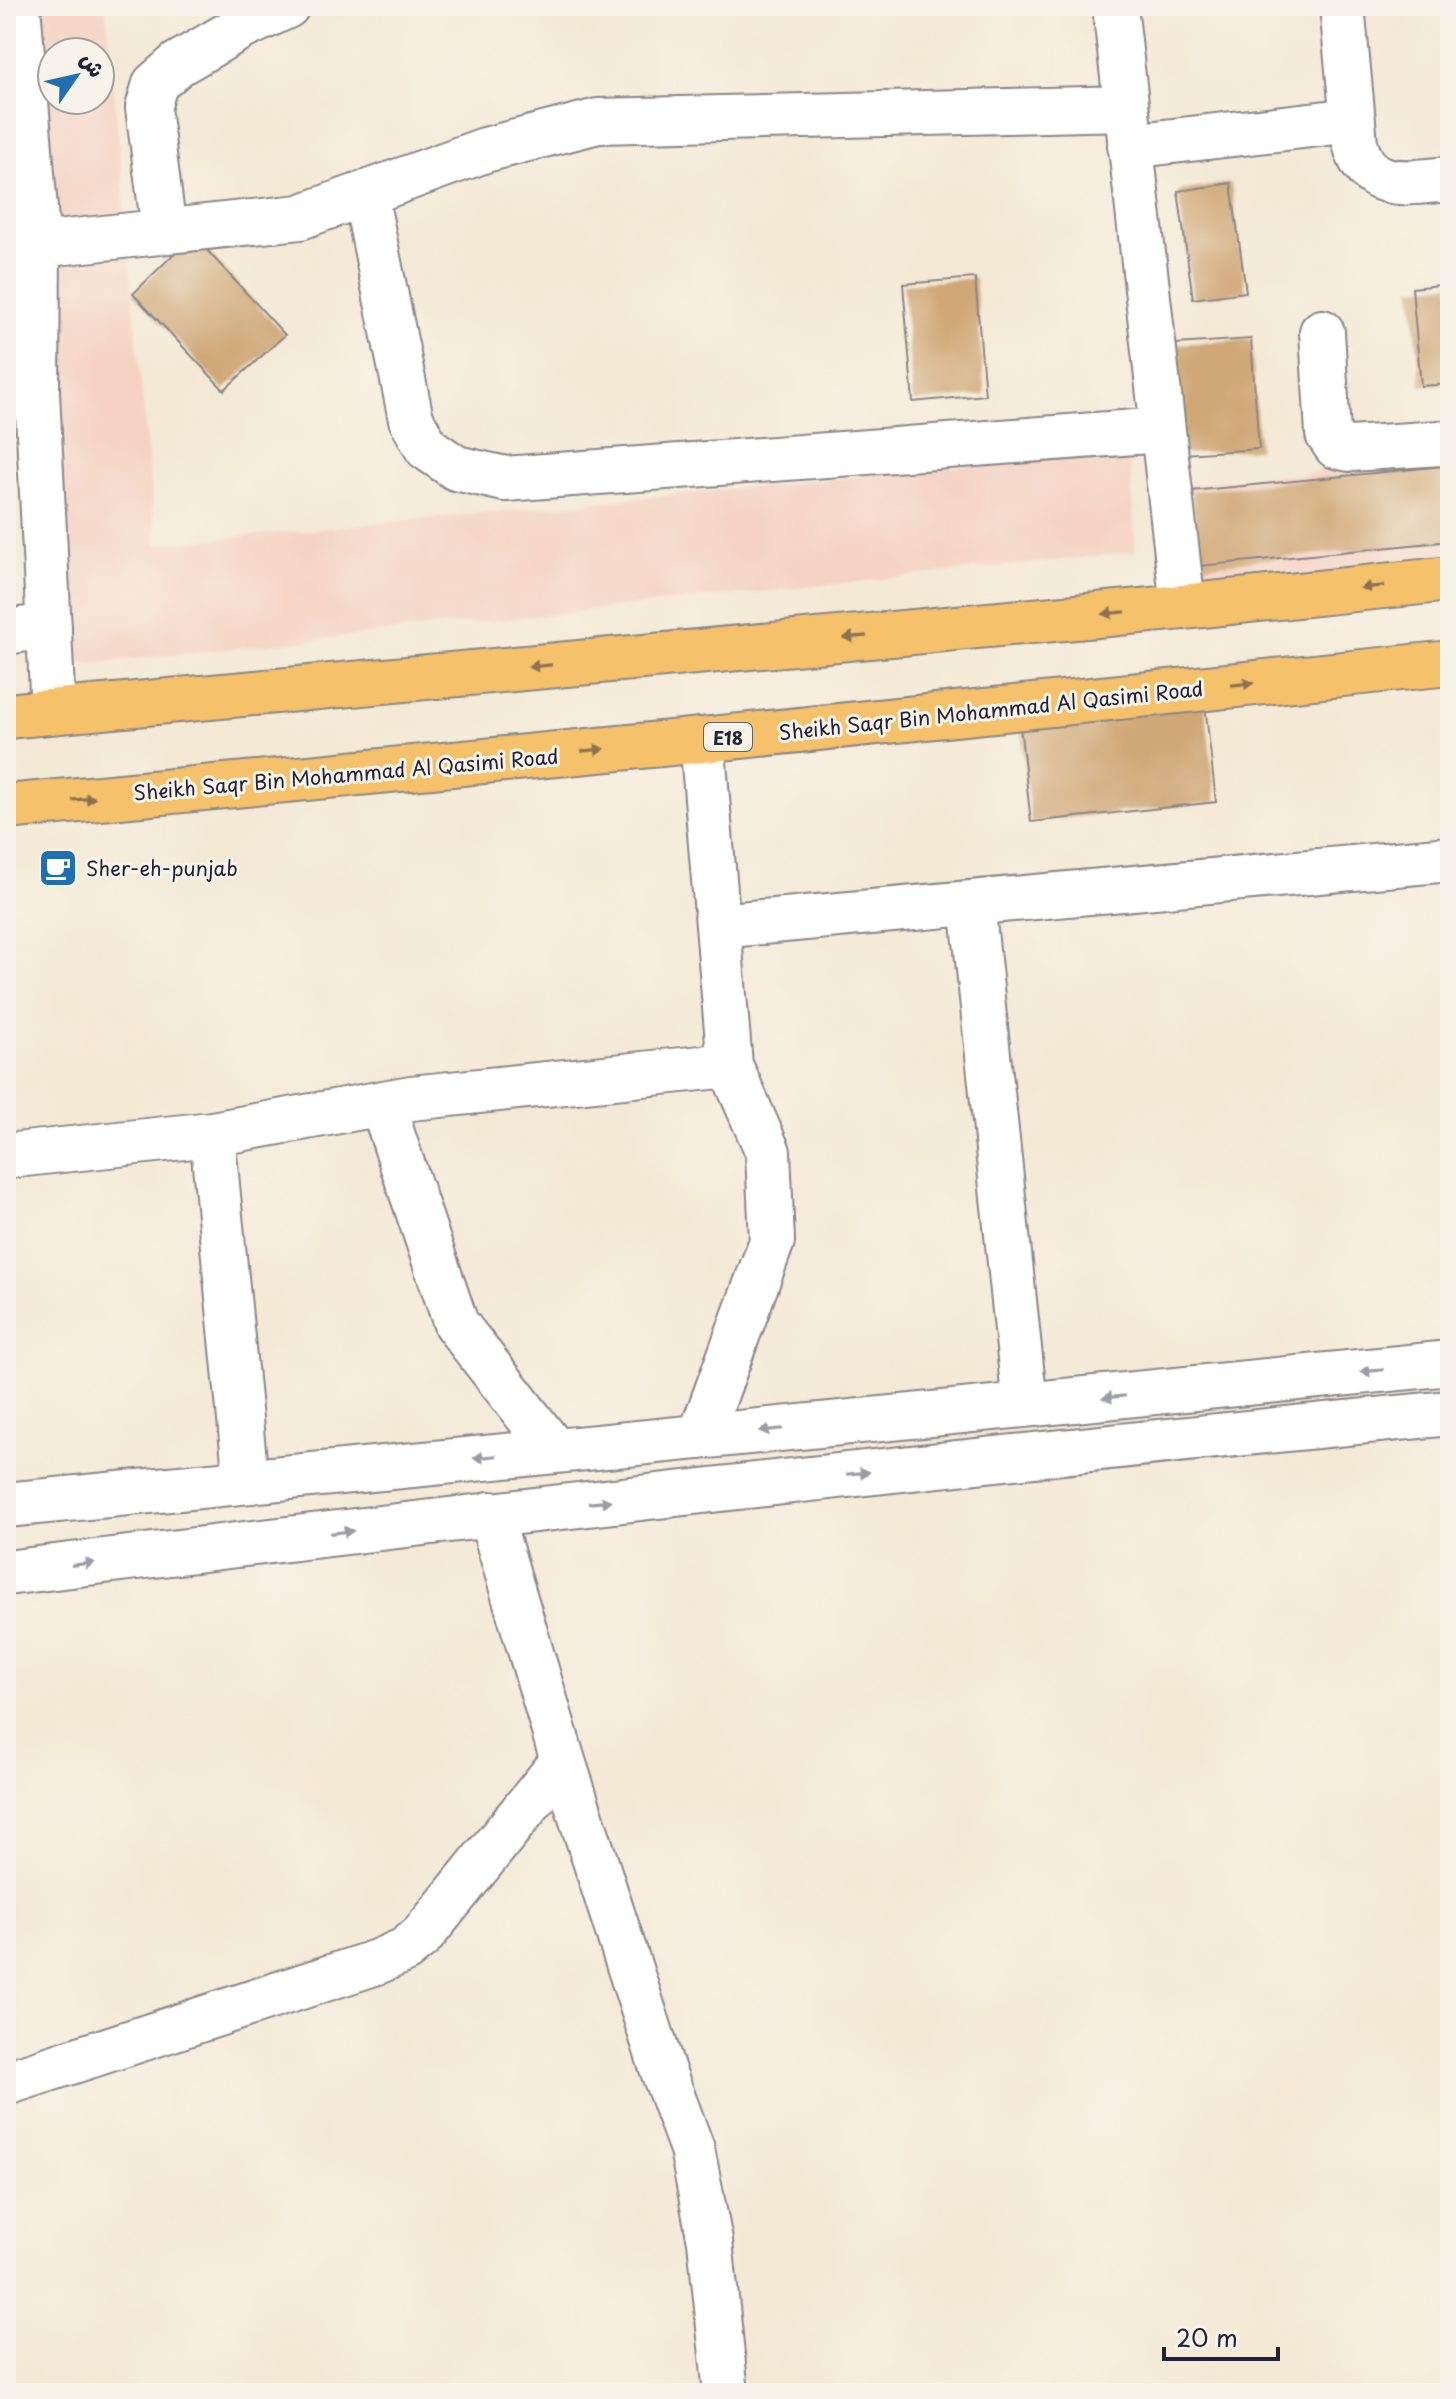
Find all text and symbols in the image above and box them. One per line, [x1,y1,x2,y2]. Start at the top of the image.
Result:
north arrow [36,36,116,116]
text: ش [73,45,114,83]
one-way arrow [1359,581,1384,594]
one-way arrow [1101,607,1126,620]
one-way arrow [842,631,867,644]
one-way arrow [527,660,552,673]
street label: Sheikh Saqr Bin Mohammad Al Qasimi Road [777,673,1205,747]
one-way arrow [1230,678,1255,691]
road number: E18 [704,723,752,751]
street label: Sheikh Saqr Bin Mohammad Al Qasimi Road [132,740,560,808]
one-way arrow [581,744,606,757]
one-way arrow [72,793,97,806]
cafe icon: Sher-eh-punjab [37,847,79,889]
place label: Sher-eh-punjab [86,853,238,883]
one-way arrow [1360,1365,1385,1378]
one-way arrow [1101,1390,1126,1403]
one-way arrow [758,1423,783,1436]
one-way arrow [472,1451,497,1464]
one-way arrow [846,1467,871,1480]
one-way arrow [588,1495,613,1508]
one-way arrow [329,1525,354,1538]
one-way arrow [71,1557,96,1570]
scale bar [1164,2311,1278,2361]
text: 20 m [1176,2319,1238,2355]

